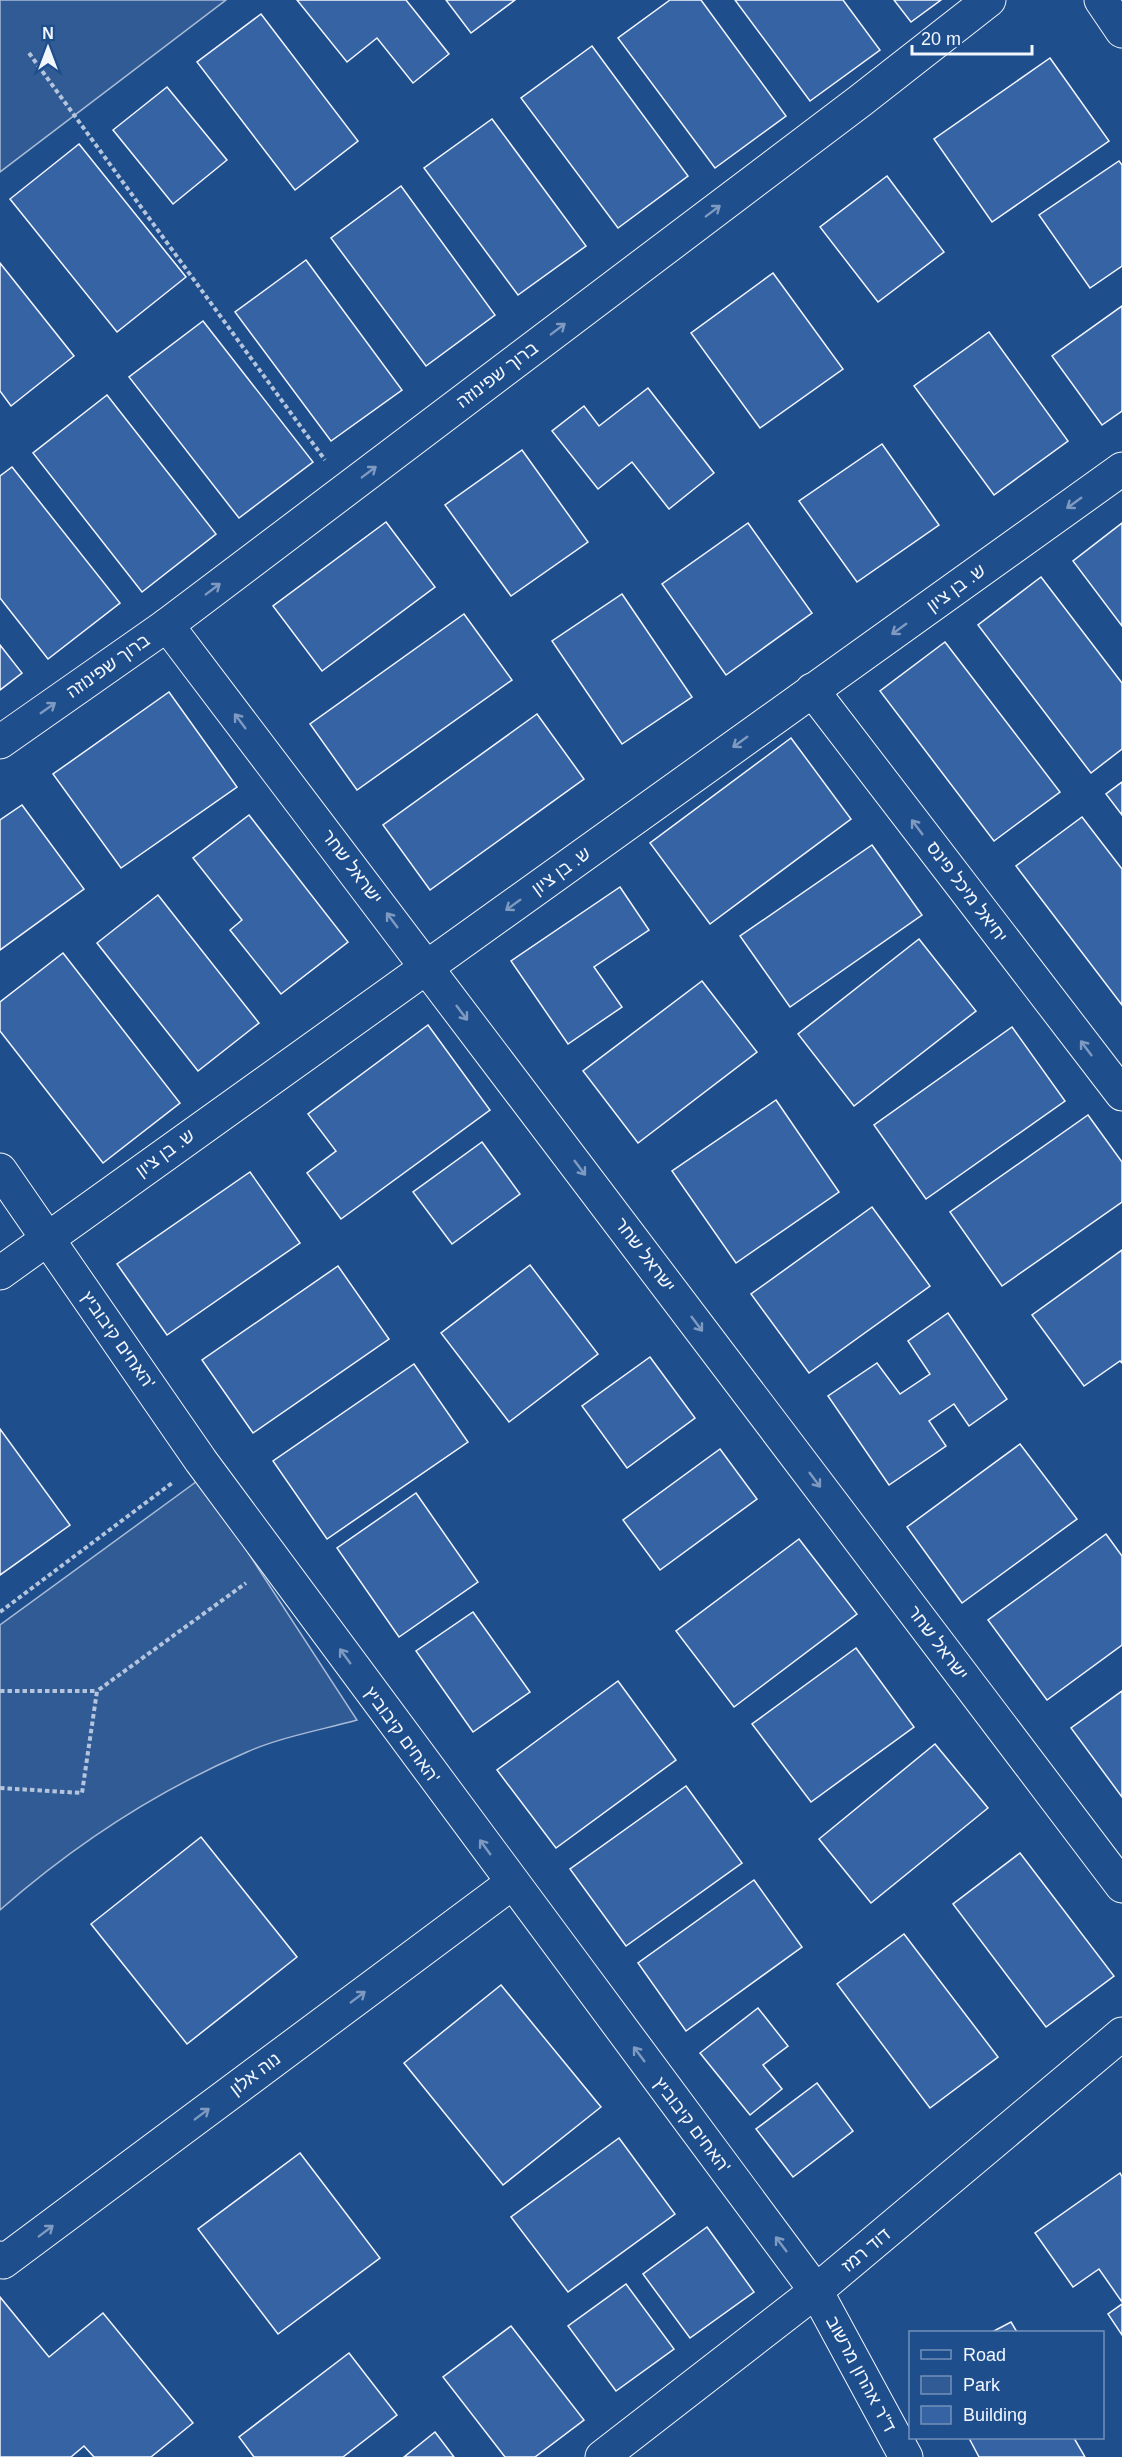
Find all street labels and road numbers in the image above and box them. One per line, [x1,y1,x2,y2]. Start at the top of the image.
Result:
street label: ברוך שפינוזה [452,338,542,412]
street label: ש. בן ציון [923,560,989,616]
street label: ברוך שפינוזה [63,630,154,702]
street label: ישראל שחר [318,826,386,908]
street label: יחיאל מיכל פינס [923,838,1011,946]
street label: ש. בן ציון [528,843,594,899]
street label: ש. בן ציון [132,1125,198,1181]
street label: ישראל שחר [611,1214,679,1296]
street label: האחים קיבוביץ' [77,1287,159,1393]
street label: ישראל שחר [904,1602,972,1684]
street label: האחים קיבוביץ' [360,1683,444,1787]
street label: נוה אלון [226,2049,284,2099]
street label: האחים קיבוביץ' [650,2073,734,2177]
street label: דוד רמז [838,2224,894,2276]
street label: ד"ר אהרון מרשוב [822,2313,900,2435]

